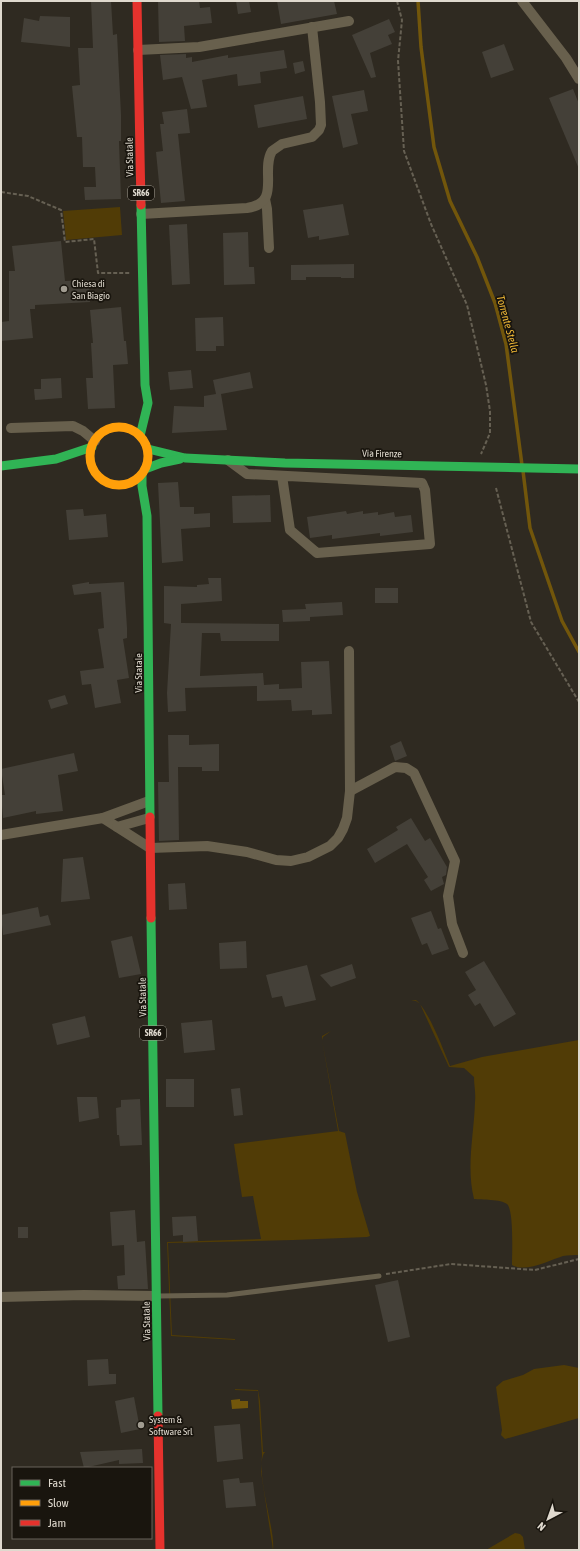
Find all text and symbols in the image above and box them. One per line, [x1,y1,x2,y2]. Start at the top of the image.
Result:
street label: Via Statale [124,137,135,177]
road number: SR66 [128,186,154,200]
place label: Chiesa di San Biagio [72,278,110,301]
marker: Chiesa di San Biagio [59,284,69,294]
water label: Torrente Stella [495,294,521,354]
street label: Via Firenze [362,448,403,459]
street label: Via Statale [133,653,144,693]
street label: Via Statale [137,977,148,1017]
road number: SR66 [140,1026,166,1040]
street label: Via Statale [141,1301,152,1341]
place label: System & Software Srl [149,1414,193,1437]
marker: System & Software Srl [136,1420,146,1430]
legend [12,1467,152,1539]
text: Fast [48,1476,66,1490]
text: Slow [48,1496,69,1510]
north arrow [528,1499,568,1539]
text: Jam [48,1516,66,1530]
text: N [535,1520,548,1533]

